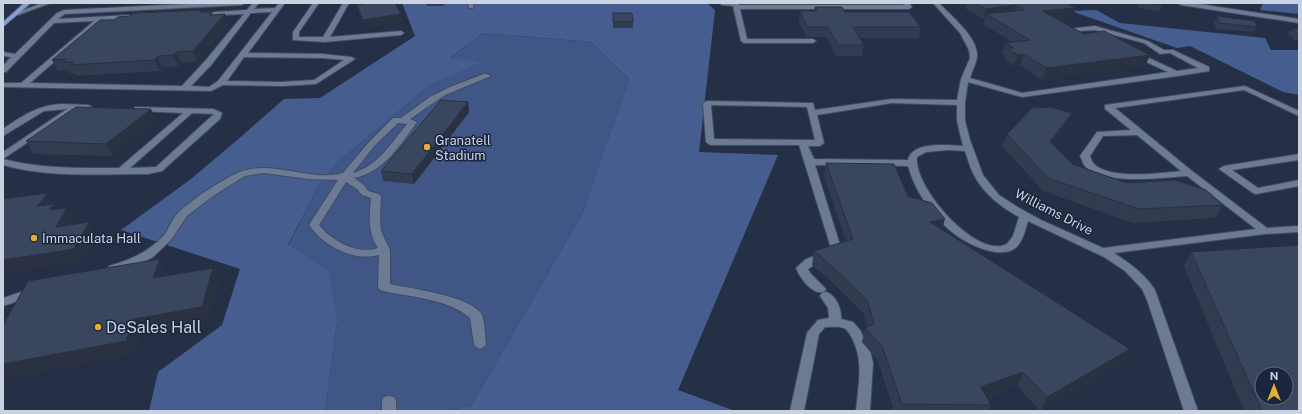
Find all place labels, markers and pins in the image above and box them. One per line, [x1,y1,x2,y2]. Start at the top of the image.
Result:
place label: Granatell Stadium [435,133,491,163]
marker: Granatell Stadium [422,142,432,152]
place label: Immaculata Hall [42,231,141,246]
marker: Immaculata Hall [29,233,39,243]
place label: DeSales Hall [106,318,202,337]
marker: DeSales Hall [93,322,103,332]

